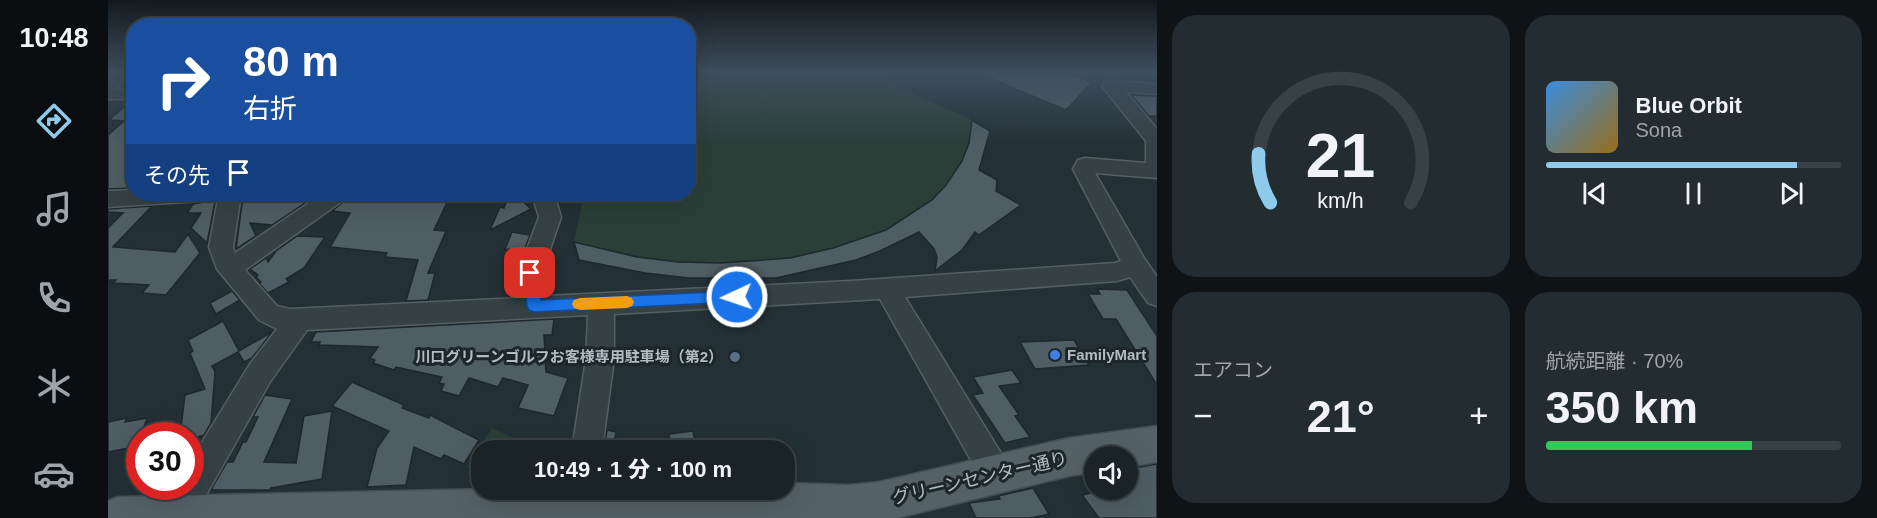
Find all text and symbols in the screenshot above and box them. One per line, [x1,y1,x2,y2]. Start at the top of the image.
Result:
text: 10:48 [19,23,89,53]
text: 80 m [243,38,339,85]
icon: right [144,42,222,120]
text: Blue Orbit [1636,93,1742,118]
text: 右折 [243,94,297,124]
icon: directions [33,100,75,142]
text: Sona [1636,119,1682,141]
text: 21 [1306,121,1375,190]
icon: arrive [222,156,255,189]
text: その先 [144,163,210,188]
icon: previous [1578,177,1611,210]
icon: pause [1677,177,1710,210]
icon: next [1775,177,1808,210]
icon: music [33,188,75,230]
text: km/h [1318,189,1364,213]
pin [504,247,555,298]
icon: arrive [513,256,546,289]
position arrow [705,265,769,329]
icon: phone [33,277,75,319]
place label: FamilyMart [1067,346,1146,363]
place label: 川口グリーンゴルフお客様専用駐車場（第2） [415,348,723,365]
marker: FamilyMart [1048,348,1062,362]
marker: 川口グリーンゴルフお客様専用駐車場（第2） [728,350,742,364]
text: 航続距離 · 70% [1546,350,1683,372]
text: エアコン [1193,359,1273,381]
icon: climate [33,365,75,407]
text: 350 km [1546,382,1698,433]
text: 21° [1307,391,1375,442]
text: − [1193,397,1212,434]
text: + [1469,397,1489,434]
speed limit sign: 30 [126,422,204,500]
map controls [1084,446,1138,500]
button: sound [1084,446,1138,500]
street label: グリーンセンター通り [890,448,1070,508]
icon: car [33,453,75,495]
text: 10:49 · 1 分 · 100 m [534,457,732,482]

